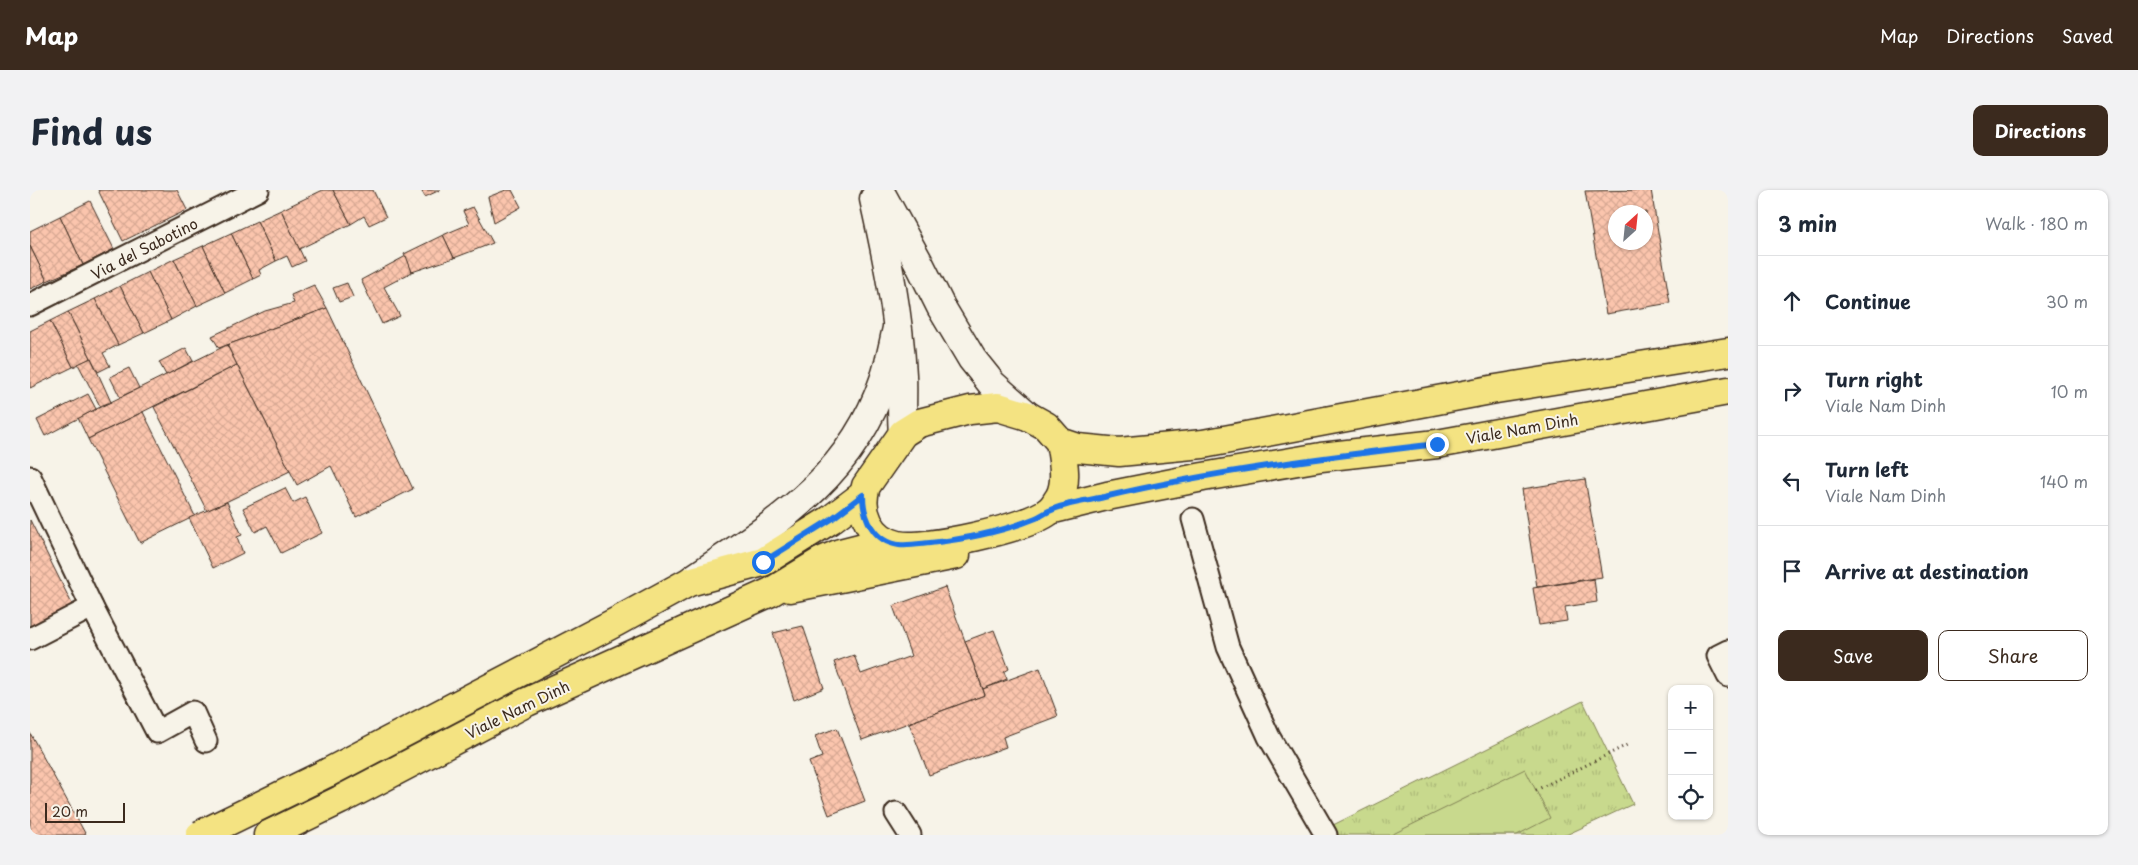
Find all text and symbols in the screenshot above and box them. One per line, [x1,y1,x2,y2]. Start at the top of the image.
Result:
text: Map [25,17,78,53]
text: Map [1880,22,1918,49]
text: Directions [1946,22,2034,49]
text: Saved [2062,22,2113,49]
text: Find us [30,104,152,157]
button: Directions [1973,105,2108,156]
north arrow [1608,205,1653,250]
text: 3 min [1778,207,1837,239]
street label: Via del Sabotino [87,211,201,285]
text: Walk · 180 m [1985,211,2088,235]
icon: ahead [1778,287,1806,315]
text: Continue [1825,287,1911,315]
text: 30 m [2046,289,2088,313]
text: Turn right [1825,365,1923,393]
icon: right [1778,377,1806,405]
text: 10 m [2051,379,2088,403]
text: Viale Nam Dinh [1825,393,1946,417]
street label: Viale Nam Dinh [1464,407,1580,449]
route end [1426,433,1449,456]
text: Turn left [1825,455,1909,483]
icon: left [1778,467,1806,495]
text: 140 m [2040,469,2088,493]
text: Viale Nam Dinh [1825,483,1946,507]
route start [752,551,775,574]
icon: arrive [1778,557,1806,585]
text: Arrive at destination [1825,557,2029,585]
button: Save [1778,630,1928,681]
button: Share [1938,630,2088,681]
street label: Viale Nam Dinh [461,674,573,744]
map controls [1668,685,1713,820]
button: + [1668,685,1713,730]
button: − [1668,730,1713,775]
button: locate [1668,775,1713,820]
scale bar [45,800,125,823]
text: 20 m [52,801,88,822]

